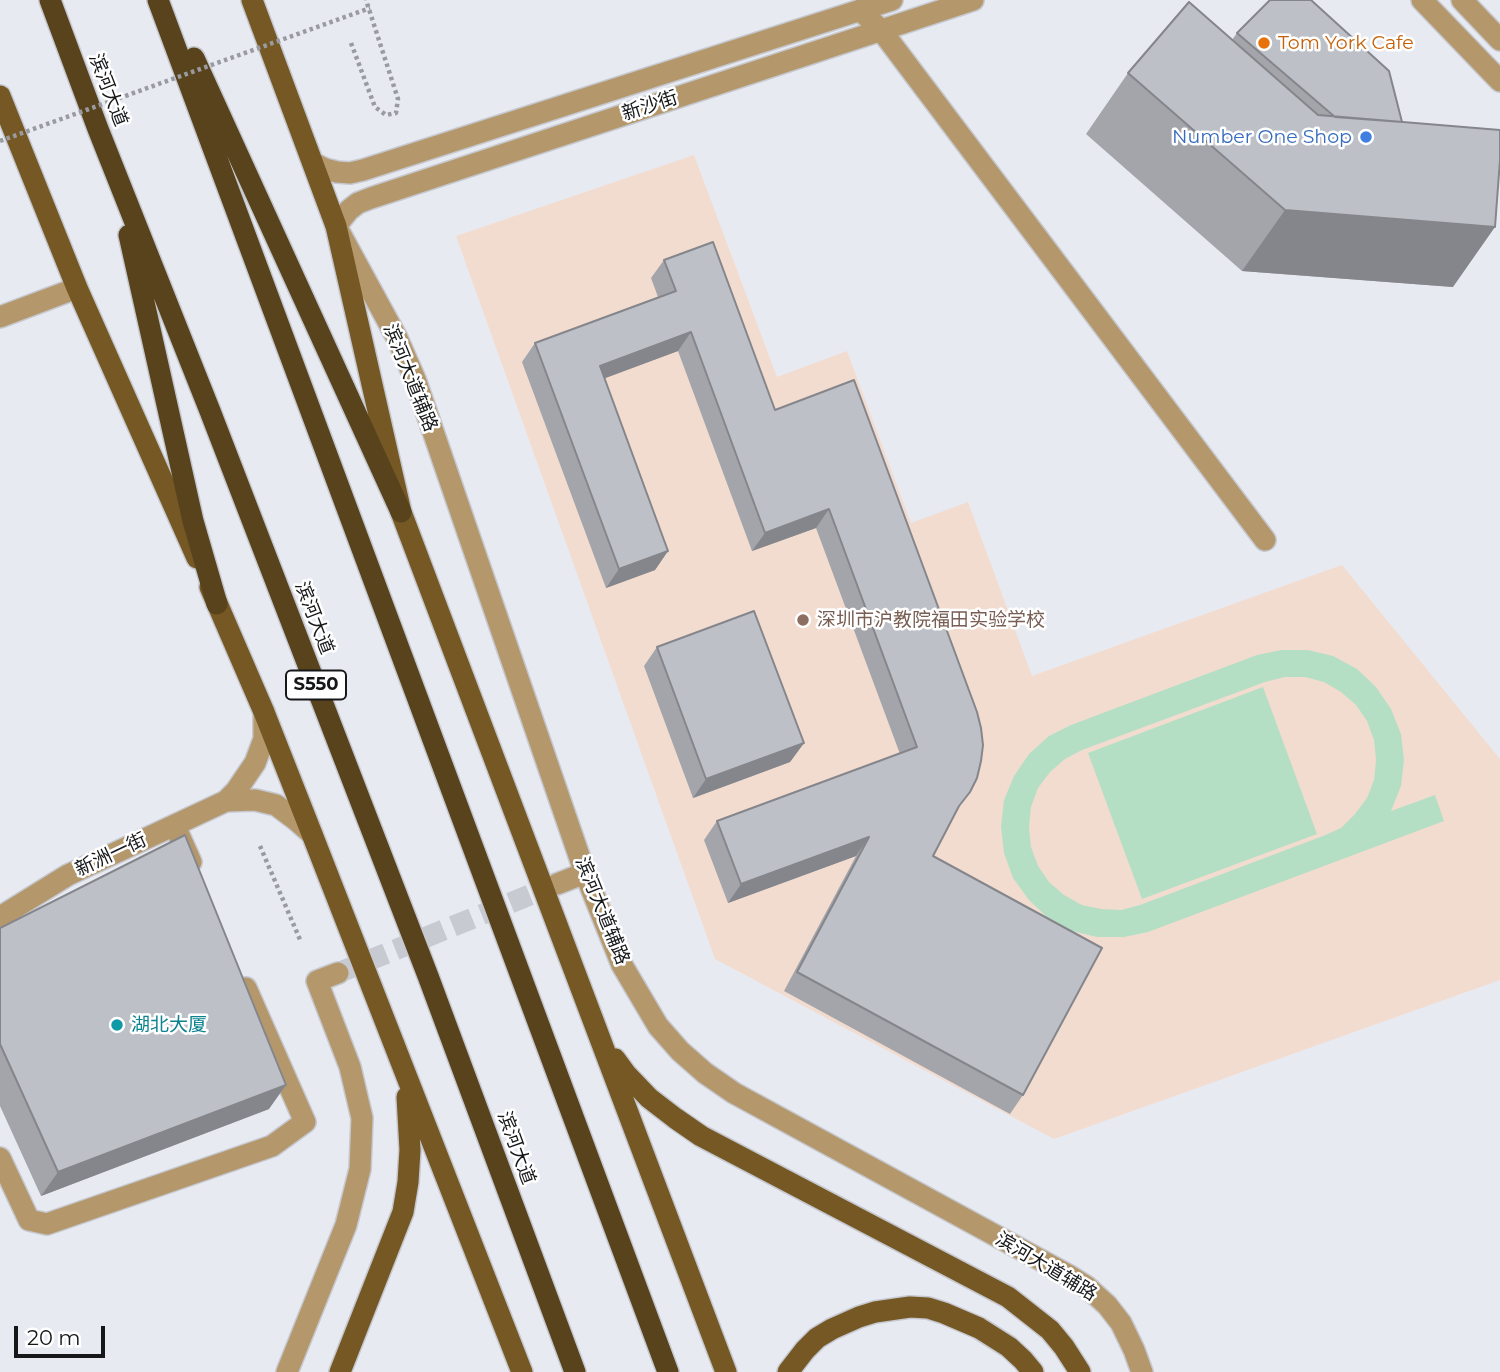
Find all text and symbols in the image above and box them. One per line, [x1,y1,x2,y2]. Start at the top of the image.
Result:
place label: Tom York Cafe [1278,32,1414,54]
marker: Tom York Cafe [1256,35,1272,51]
street label: 滨河大道 [84,50,132,130]
street label: 新沙街 [619,86,681,126]
place label: Number One Shop [1172,126,1352,148]
marker: Number One Shop [1358,129,1374,145]
street label: 滨河大道辅路 [378,321,442,435]
street label: 滨河大道 [290,578,338,658]
place label: 深圳市沪教院福田实验学校 [817,609,1045,631]
marker: 深圳市沪教院福田实验学校 [795,612,811,628]
road number: S550 [286,670,346,700]
street label: 新洲一街 [72,829,150,881]
street label: 滨河大道辅路 [570,854,634,968]
place label: 湖北大厦 [131,1014,207,1036]
marker: 湖北大厦 [109,1017,125,1033]
street label: 滨河大道 [492,1108,540,1188]
street label: 滨河大道辅路 [991,1228,1101,1306]
scale bar [18,1312,108,1356]
text: 20 m [27,1325,81,1350]

